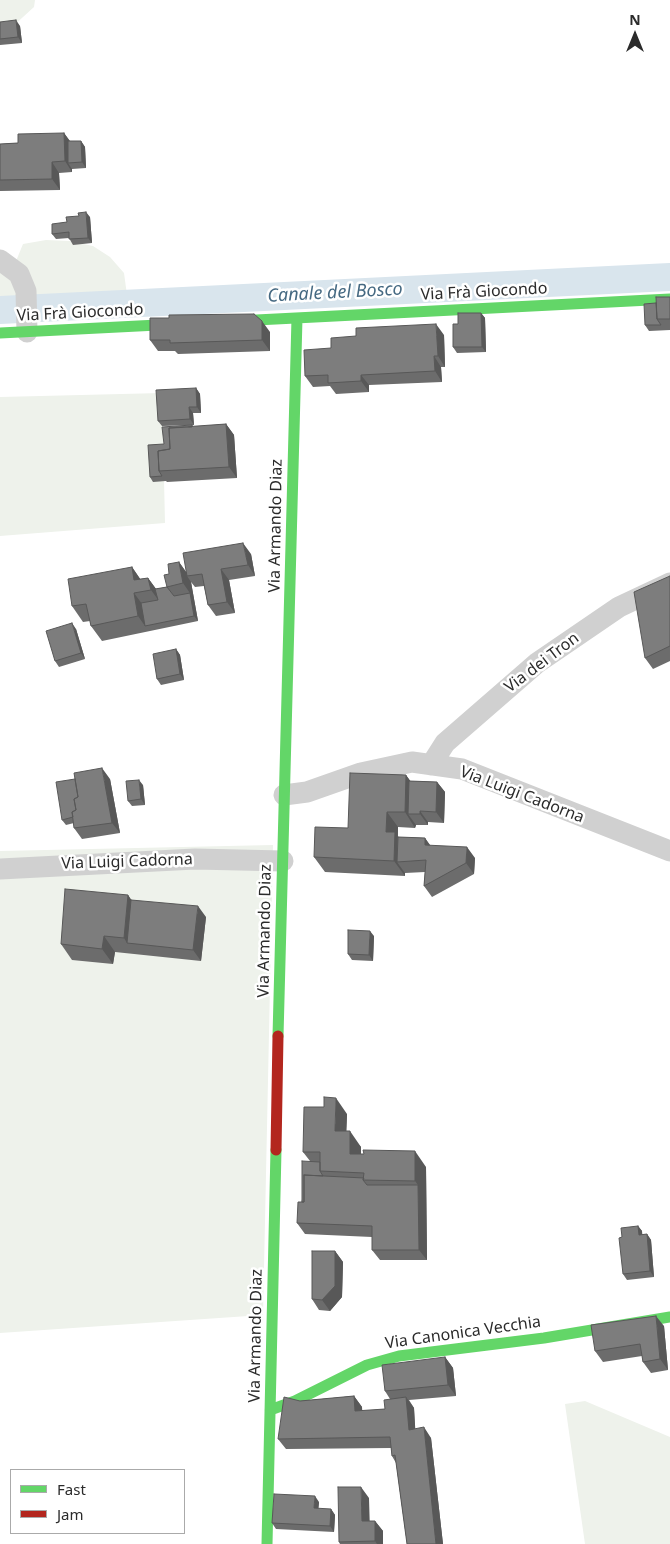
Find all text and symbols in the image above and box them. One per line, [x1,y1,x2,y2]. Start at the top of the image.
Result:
north arrow [610,10,660,60]
text: N [629,10,641,29]
water label: Canale del Bosco [267,279,403,307]
street label: Via Frà Giocondo [420,279,548,305]
street label: Via Frà Giocondo [16,300,144,326]
street label: Via Armando Diaz [265,459,287,593]
street label: Via dei Tron [501,629,583,697]
street label: Via Luigi Cadorna [457,762,587,828]
street label: Via Luigi Cadorna [61,850,193,874]
street label: Via Armando Diaz [254,864,276,998]
street label: Via Armando Diaz [245,1269,267,1403]
street label: Via Canonica Vecchia [384,1313,542,1353]
legend [10,1469,185,1534]
text: Fast [57,1479,86,1499]
text: Jam [57,1504,84,1524]

